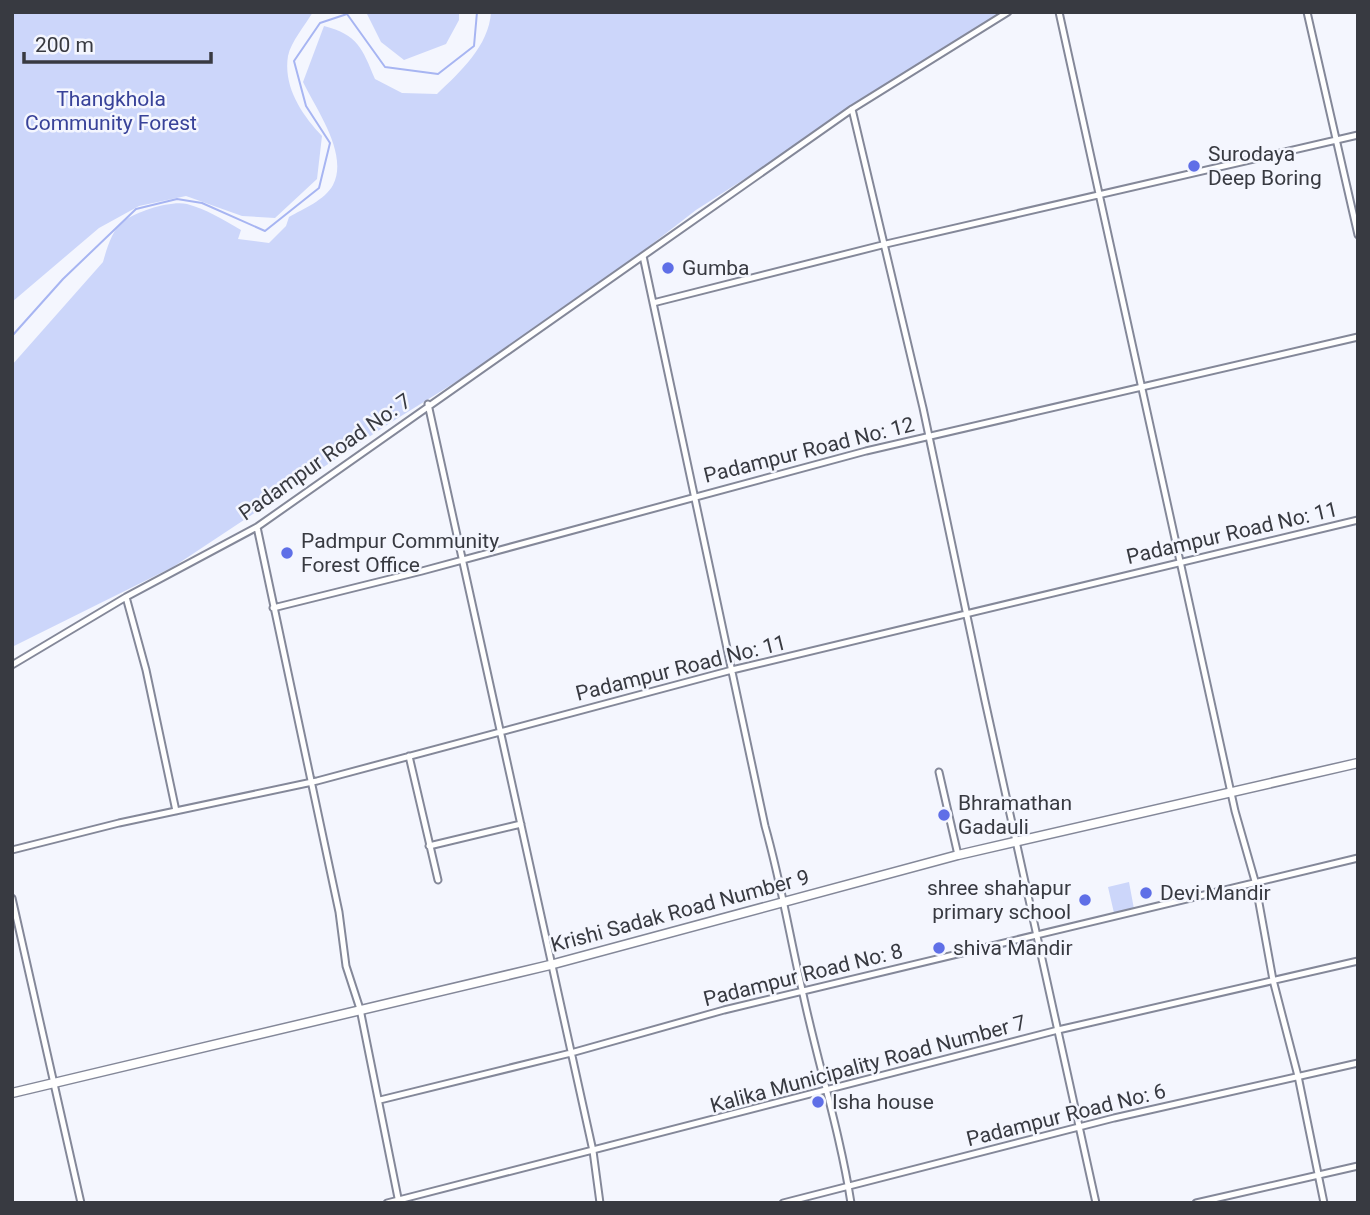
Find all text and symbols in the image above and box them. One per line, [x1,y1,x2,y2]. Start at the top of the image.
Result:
scale bar [24,21,212,65]
text: 200 m [35,33,94,57]
park label: Thangkhola Community Forest [25,87,197,135]
place label: Surodaya Deep Boring [1208,142,1322,190]
marker: Surodaya Deep Boring [1186,158,1202,174]
place label: Gumba [682,256,750,280]
marker: Gumba [660,260,676,276]
street label: Padampur Road No: 7 [234,389,416,525]
street label: Padampur Road No: 12 [701,412,917,488]
street label: Padampur Road No: 11 [1124,497,1340,569]
place label: Padmpur Community Forest Office [301,529,499,577]
marker: Padmpur Community Forest Office [279,545,295,561]
street label: Padampur Road No: 11 [573,630,789,706]
place label: Bhramathan Gadauli [958,791,1072,839]
marker: Bhramathan Gadauli [936,807,952,823]
street label: Krishi Sadak Road Number 9 [548,865,812,957]
place label: shree shahapur primary school [927,876,1071,924]
place label: Devi Mandir [1160,881,1271,905]
marker: Devi Mandir [1138,885,1154,901]
marker: shree shahapur primary school [1077,892,1093,908]
place label: shiva Mandir [953,936,1073,960]
street label: Padampur Road No: 8 [701,939,905,1011]
marker: shiva Mandir [931,940,947,956]
street label: Kalika Municipality Road Number 7 [708,1010,1028,1118]
street label: Padampur Road No: 6 [964,1079,1168,1151]
place label: Isha house [832,1090,934,1114]
marker: Isha house [810,1094,826,1110]

